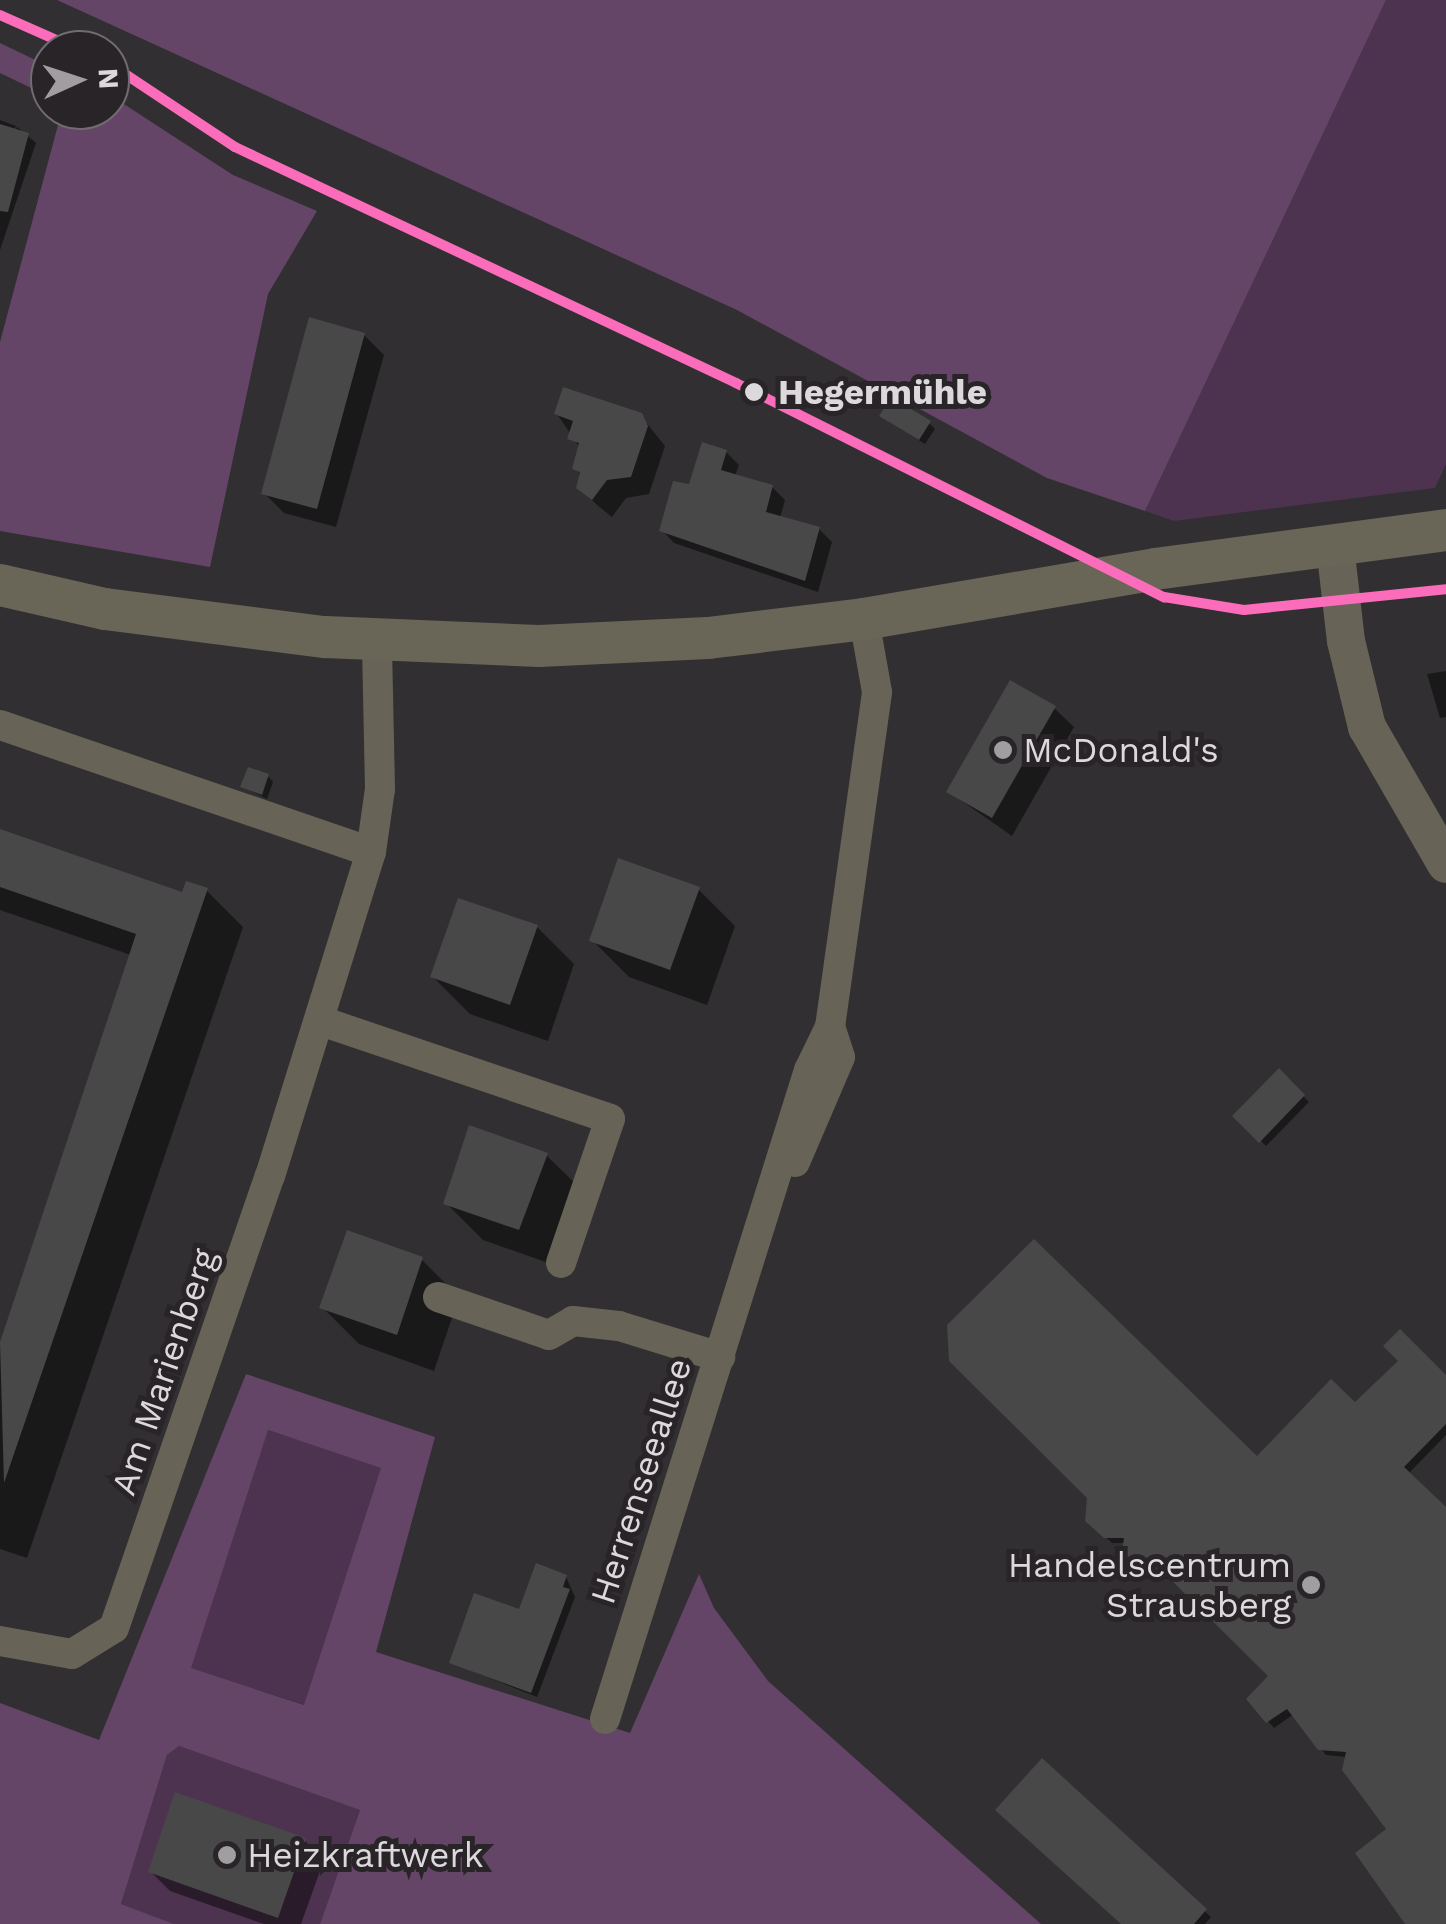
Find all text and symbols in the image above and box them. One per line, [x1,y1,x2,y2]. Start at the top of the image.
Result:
north arrow [30,30,130,130]
text: N [91,67,125,90]
place label: Hegermühle [778,371,987,413]
marker: Hegermühle [739,377,769,407]
place label: McDonald's [1023,729,1219,771]
marker: McDonald's [992,739,1014,761]
street label: Am Marienberg [102,1243,226,1501]
street label: Herrenseeallee [581,1353,701,1609]
place label: Handelscentrum Strausberg [1008,1544,1291,1626]
marker: Handelscentrum Strausberg [1300,1574,1322,1596]
place label: Heizkraftwerk [247,1834,484,1876]
marker: Heizkraftwerk [216,1844,238,1866]

